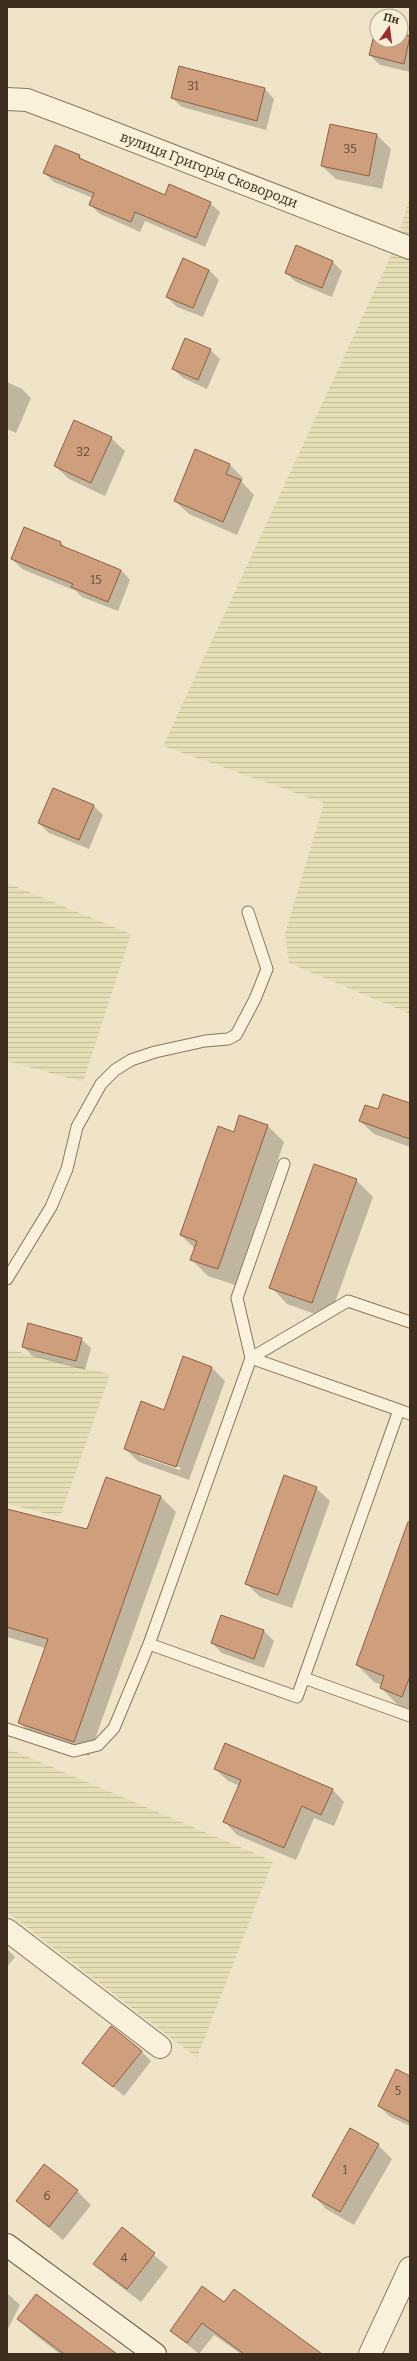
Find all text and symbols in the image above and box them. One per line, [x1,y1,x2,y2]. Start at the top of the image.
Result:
north arrow [369,8,409,48]
text: Пн [382,11,401,27]
house number: 31 [187,79,199,93]
street label: вулиця Григорія Сковороди [118,128,300,212]
house number: 35 [343,142,357,156]
house number: 32 [76,445,90,459]
house number: 15 [90,573,102,587]
house number: 5 [395,2084,401,2098]
house number: 1 [343,2163,348,2177]
house number: 6 [43,2189,51,2203]
house number: 4 [120,2251,128,2265]

